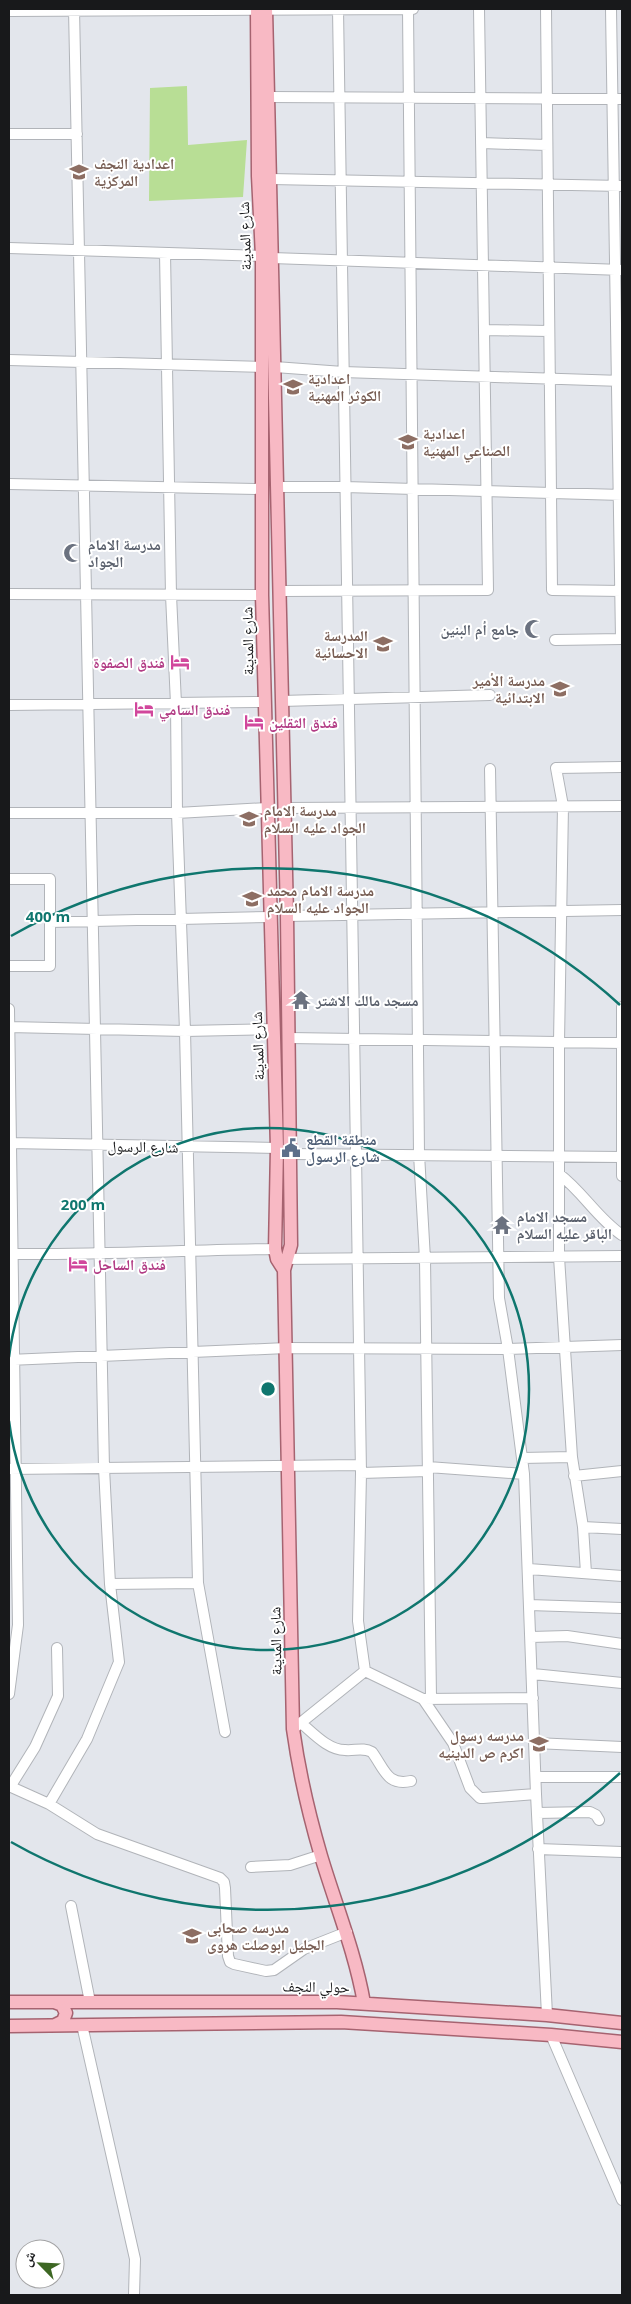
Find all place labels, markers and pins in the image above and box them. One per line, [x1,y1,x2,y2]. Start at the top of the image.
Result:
place label: اعدادية النجف المركزية [94,153,174,190]
school or university icon: اعدادية النجف المركزية [68,161,90,183]
place label: اعدادية الكوثر المهنية [308,368,381,405]
school or university icon: اعدادية الكوثر المهنية [282,376,304,398]
place label: اعدادية الصناعي المهنية [423,423,510,463]
school or university icon: اعدادية الصناعي المهنية [397,431,419,453]
place label: مدرسة الامام الجواد [88,534,161,571]
mosque icon: مدرسة الامام الجواد [62,542,84,564]
mosque icon: جامع أم البنين [523,618,545,640]
place label: جامع أم البنين [440,619,519,640]
place label: المدرسة الاحسائية [315,625,368,662]
school or university icon: المدرسة الاحسائية [372,633,394,655]
hotel icon: فندق الصفوة [169,651,191,673]
place label: فندق الصفوة [93,652,165,672]
place label: مدرسة الأمير الابتدائية [472,670,545,707]
school or university icon: مدرسة الأمير الابتدائية [549,678,571,700]
hotel icon: فندق السامي [133,698,155,720]
place label: فندق السامي [159,699,230,722]
hotel icon: فندق الثقلين [243,711,265,733]
place label: فندق الثقلين [269,712,338,732]
place label: مدرسة الامام الجواد عليه السلام [264,800,366,838]
school or university icon: مدرسة الامام الجواد عليه السلام [238,808,260,830]
place label: مدرسة الامام محمد الجواد عليه السلام [267,880,374,918]
school or university icon: مدرسة الامام محمد الجواد عليه السلام [241,888,263,910]
temple icon: مسجد مالك الاشتر [290,989,312,1011]
place label: مسجد مالك الاشتر [315,990,419,1010]
place label: منطقة القطع شارع الرسول [306,1129,380,1167]
public building icon: منطقة القطع شارع الرسول [280,1137,302,1159]
place label: مسجد الامام الباقر عليه السلام [517,1206,612,1244]
temple icon: مسجد الامام الباقر عليه السلام [491,1214,513,1236]
hotel icon: فندق الساحل [67,1253,89,1275]
place label: فندق الساحل [93,1254,166,1274]
centre of rings [259,1380,277,1398]
place label: مدرسه رسول اکرم ص الدینیه [438,1725,524,1763]
school or university icon: مدرسه رسول اکرم ص الدینیه [528,1733,550,1755]
place label: مدرسه صحابی الجلیل ابوصلت هروی [207,1917,325,1954]
school or university icon: مدرسه صحابی الجلیل ابوصلت هروی [181,1925,203,1947]

